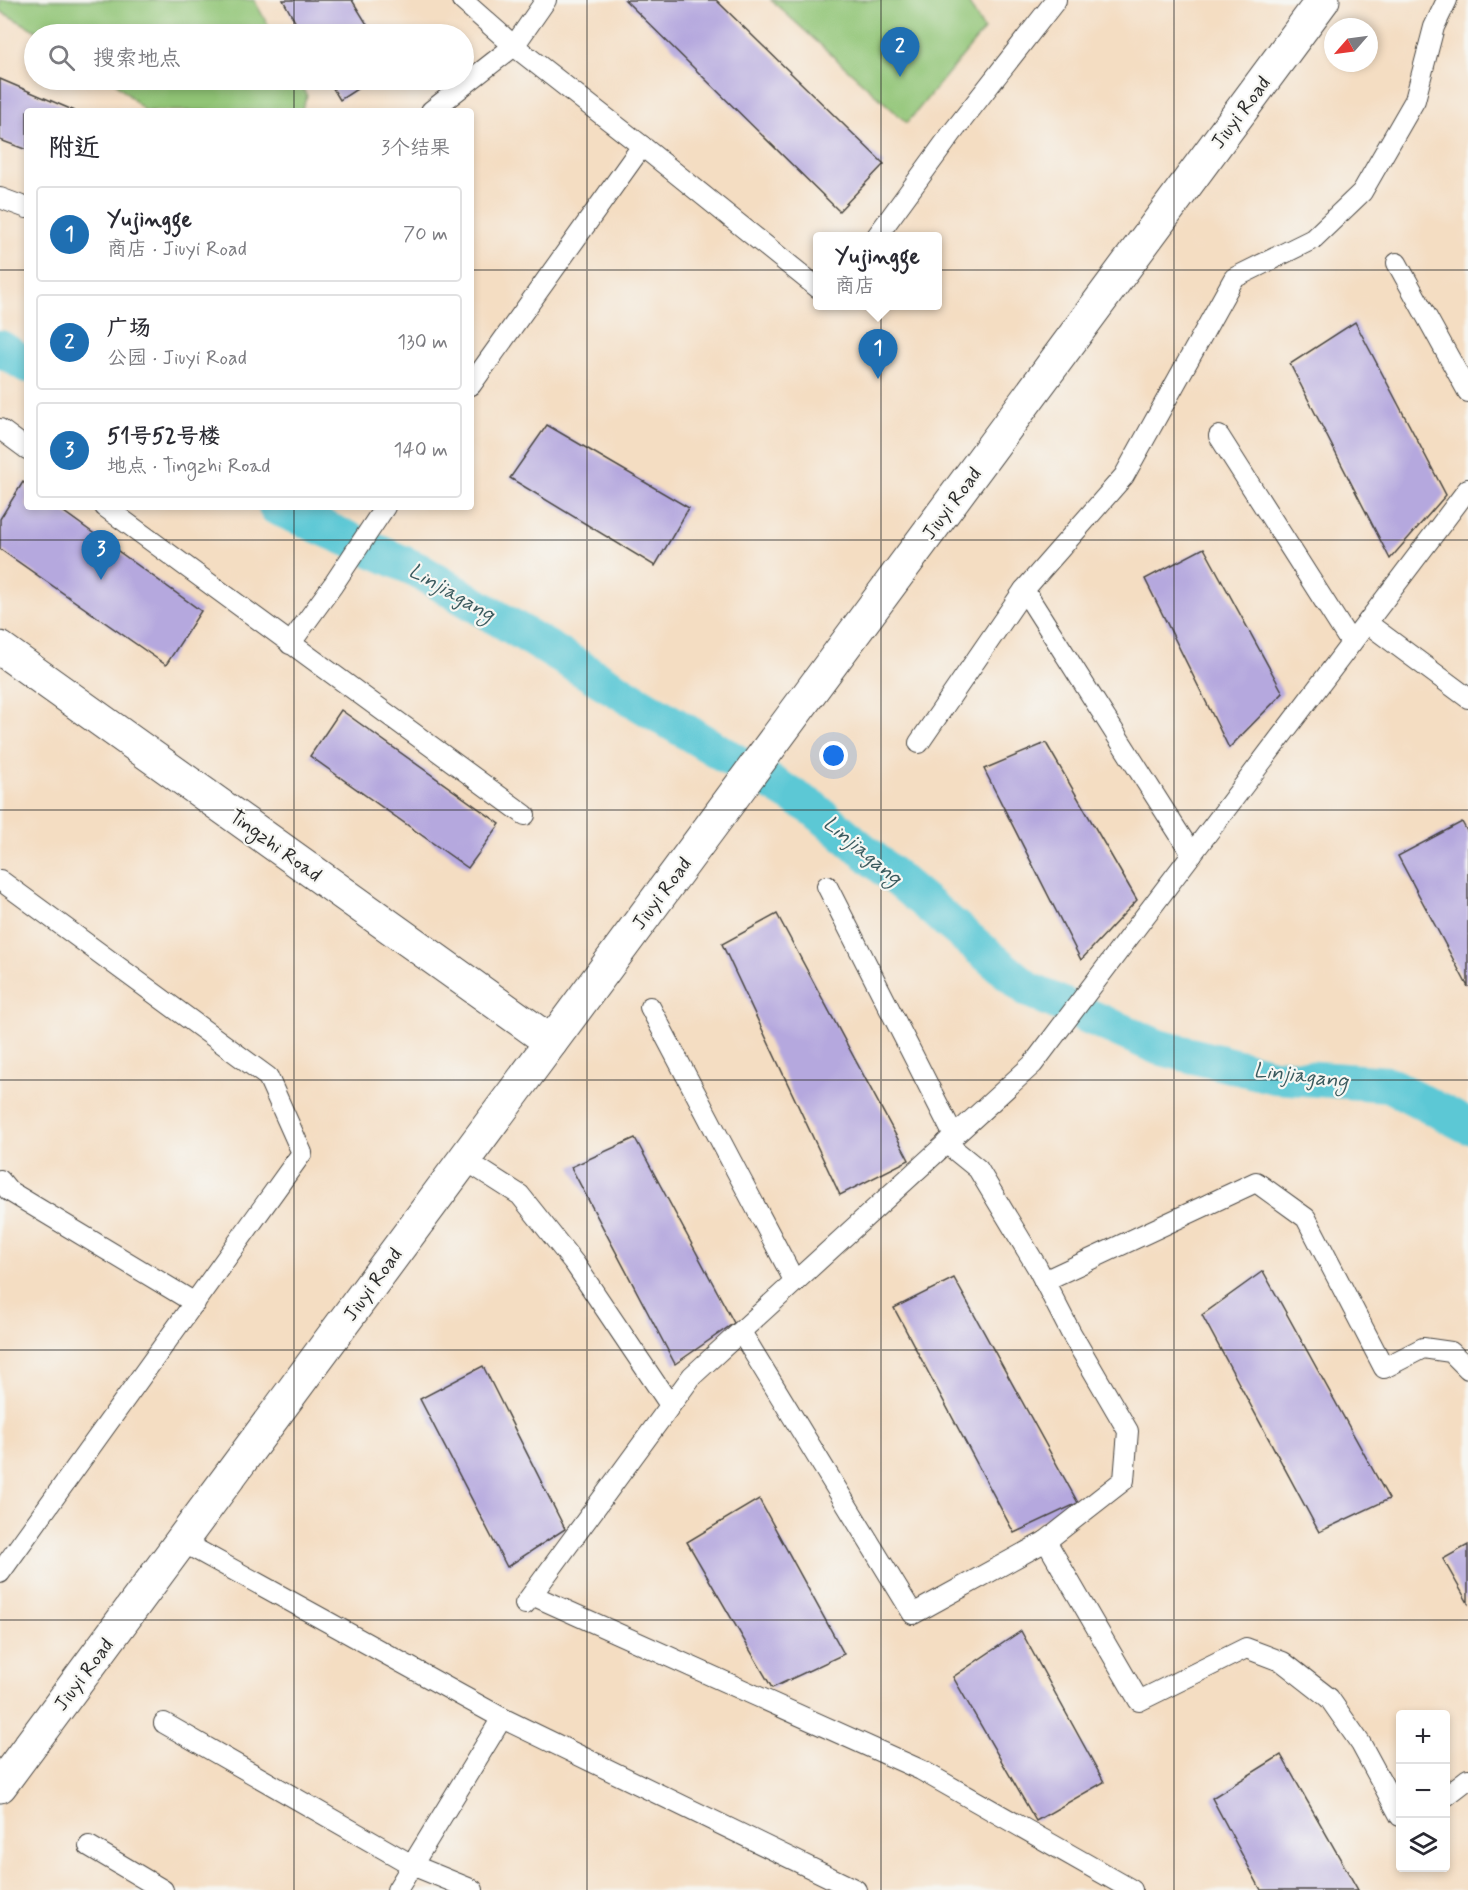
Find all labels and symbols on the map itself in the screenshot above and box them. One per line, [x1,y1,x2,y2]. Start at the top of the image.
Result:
north arrow [1324,18,1378,72]
pin: 2 [880,28,920,77]
street label: Jiuyi Road [1205,71,1277,155]
pin: 1 [858,330,898,379]
street label: Jiuyi Road [916,462,988,546]
pin: 3 [82,530,120,580]
water label: Linjiagang [402,557,501,631]
your location [819,741,848,770]
street label: Tingzhi Road [223,804,327,890]
water label: Linjiagang [816,810,909,894]
street label: Jiuyi Road [626,852,698,936]
water label: Linjiagang [1252,1056,1351,1098]
street label: Jiuyi Road [337,1243,409,1327]
street label: Jiuyi Road [48,1633,120,1717]

